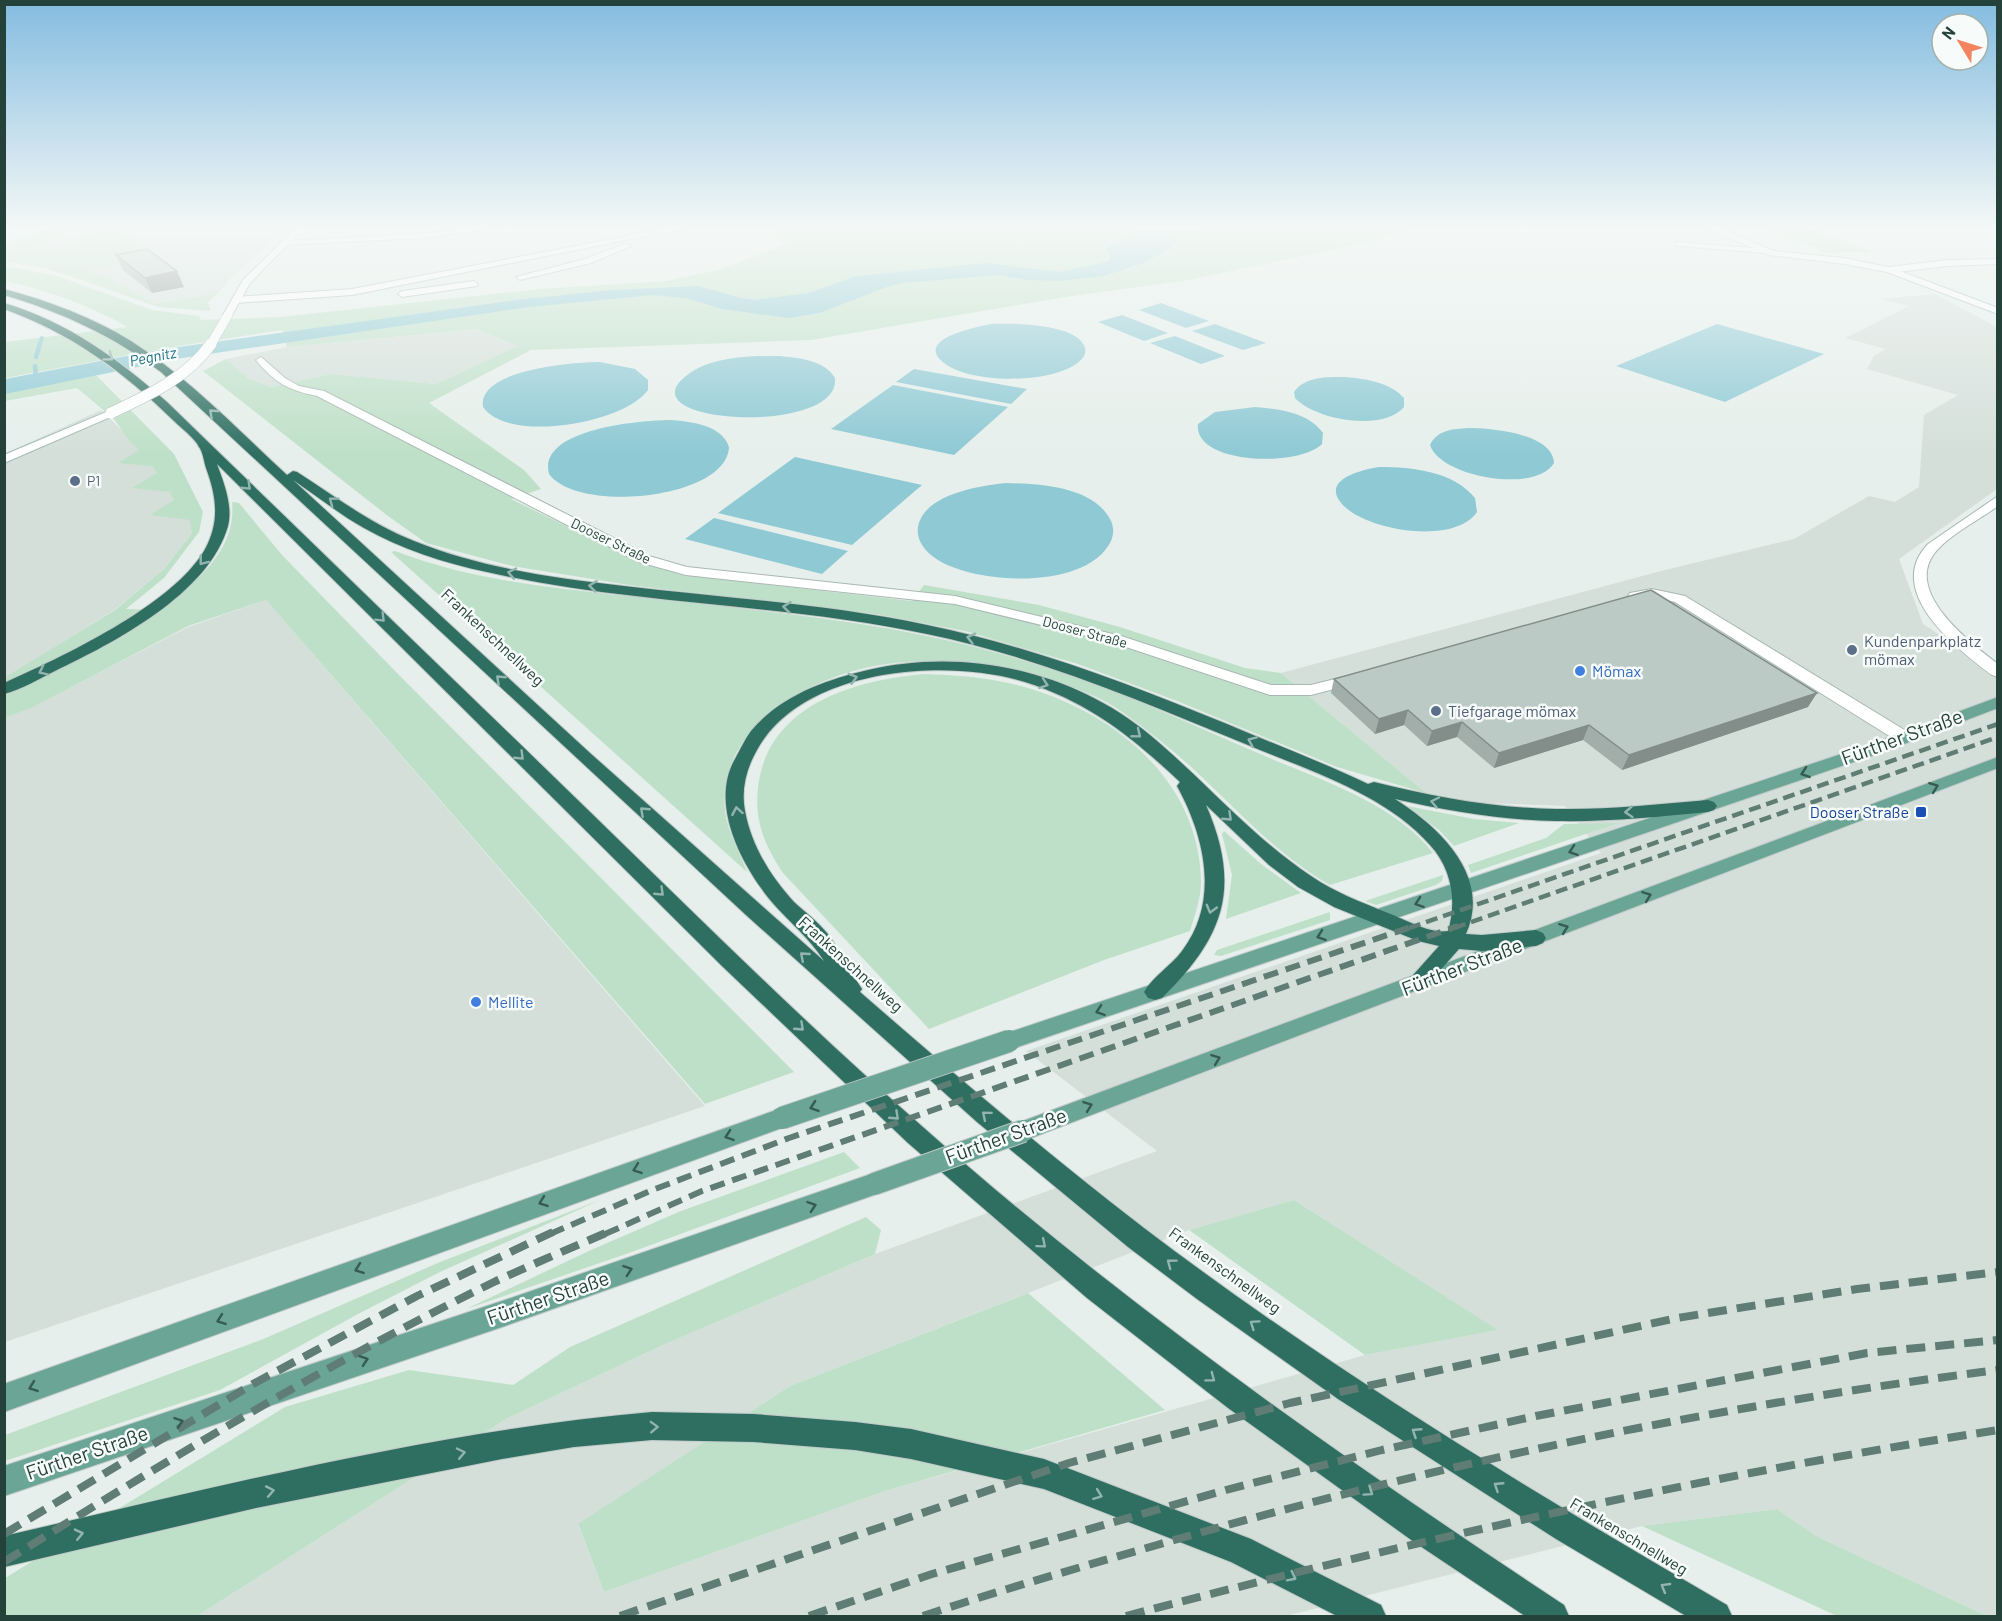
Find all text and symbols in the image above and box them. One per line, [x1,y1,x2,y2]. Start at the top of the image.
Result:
north arrow [1930,12,1990,72]
text: N [1937,22,1959,42]
water label: Pegnitz [128,343,178,369]
one-way arrow [102,350,113,361]
one-way arrow [209,409,220,420]
place label: P1 [87,472,100,489]
marker: P1 [68,474,82,488]
one-way arrow [239,478,250,489]
one-way arrow [328,497,339,508]
street label: Dooser Straße [569,514,654,567]
one-way arrow [199,554,210,565]
one-way arrow [507,567,517,580]
one-way arrow [588,580,598,593]
street label: Frankenschnellweg [438,584,549,689]
one-way arrow [782,601,791,614]
one-way arrow [374,611,385,622]
street label: Dooser Straße [1041,612,1129,651]
place label: Kundenparkplatz mömax [1864,631,1981,668]
one-way arrow [966,633,976,646]
marker: Kundenparkplatz mömax [1845,643,1859,657]
place label: Mömax [1592,661,1641,680]
one-way arrow [39,663,50,675]
marker: Mömax [1573,664,1587,678]
one-way arrow [847,673,858,685]
one-way arrow [497,675,508,686]
one-way arrow [1038,676,1049,689]
place label: Tiefgarage mömax [1448,701,1576,720]
street label: Fürther Straße [1838,703,1966,769]
marker: Tiefgarage mömax [1429,704,1443,718]
one-way arrow [1131,727,1142,738]
one-way arrow [1247,736,1258,748]
one-way arrow [512,748,523,759]
one-way arrow [1800,765,1811,778]
one-way arrow [1928,782,1939,794]
one-way arrow [1430,796,1440,809]
place label: Dooser Straße [1810,802,1909,821]
marker: Dooser Straße [1914,805,1928,819]
one-way arrow [1624,806,1633,819]
one-way arrow [640,807,650,818]
one-way arrow [731,807,744,817]
one-way arrow [1221,810,1231,821]
one-way arrow [1568,844,1579,856]
one-way arrow [652,884,663,895]
one-way arrow [1641,891,1652,903]
one-way arrow [1414,896,1424,908]
one-way arrow [1206,904,1219,914]
street label: Frankenschnellweg [795,912,907,1015]
one-way arrow [1559,922,1569,935]
one-way arrow [1316,929,1327,942]
street label: Fürther Straße [1398,932,1525,1000]
one-way arrow [800,952,811,963]
place label: Mellite [488,992,534,1011]
marker: Mellite [469,995,483,1009]
one-way arrow [1095,1003,1106,1016]
one-way arrow [793,1020,803,1031]
one-way arrow [1210,1054,1221,1066]
one-way arrow [809,1100,820,1112]
one-way arrow [1082,1101,1093,1114]
street label: Fürther Straße [942,1102,1070,1168]
one-way arrow [888,1109,898,1120]
one-way arrow [982,1111,993,1122]
one-way arrow [724,1129,735,1142]
one-way arrow [632,1161,643,1174]
one-way arrow [538,1195,549,1208]
one-way arrow [807,1200,817,1213]
street label: Frankenschnellweg [1166,1223,1285,1317]
one-way arrow [1035,1237,1046,1248]
one-way arrow [1167,1259,1178,1270]
one-way arrow [355,1261,365,1274]
street label: Fürther Straße [483,1265,612,1329]
one-way arrow [623,1265,633,1278]
one-way arrow [216,1312,227,1325]
one-way arrow [1250,1320,1261,1331]
one-way arrow [358,1355,369,1368]
one-way arrow [1204,1371,1215,1382]
one-way arrow [29,1380,39,1393]
one-way arrow [173,1417,184,1430]
street label: Fürther Straße [22,1420,151,1484]
one-way arrow [649,1421,658,1433]
one-way arrow [1412,1428,1423,1439]
one-way arrow [456,1447,466,1460]
one-way arrow [1494,1482,1505,1493]
one-way arrow [264,1485,274,1498]
one-way arrow [1362,1485,1373,1496]
one-way arrow [1092,1488,1103,1500]
street label: Frankenschnellweg [1567,1493,1691,1578]
one-way arrow [74,1528,84,1541]
one-way arrow [1286,1570,1296,1581]
one-way arrow [1661,1583,1671,1594]

